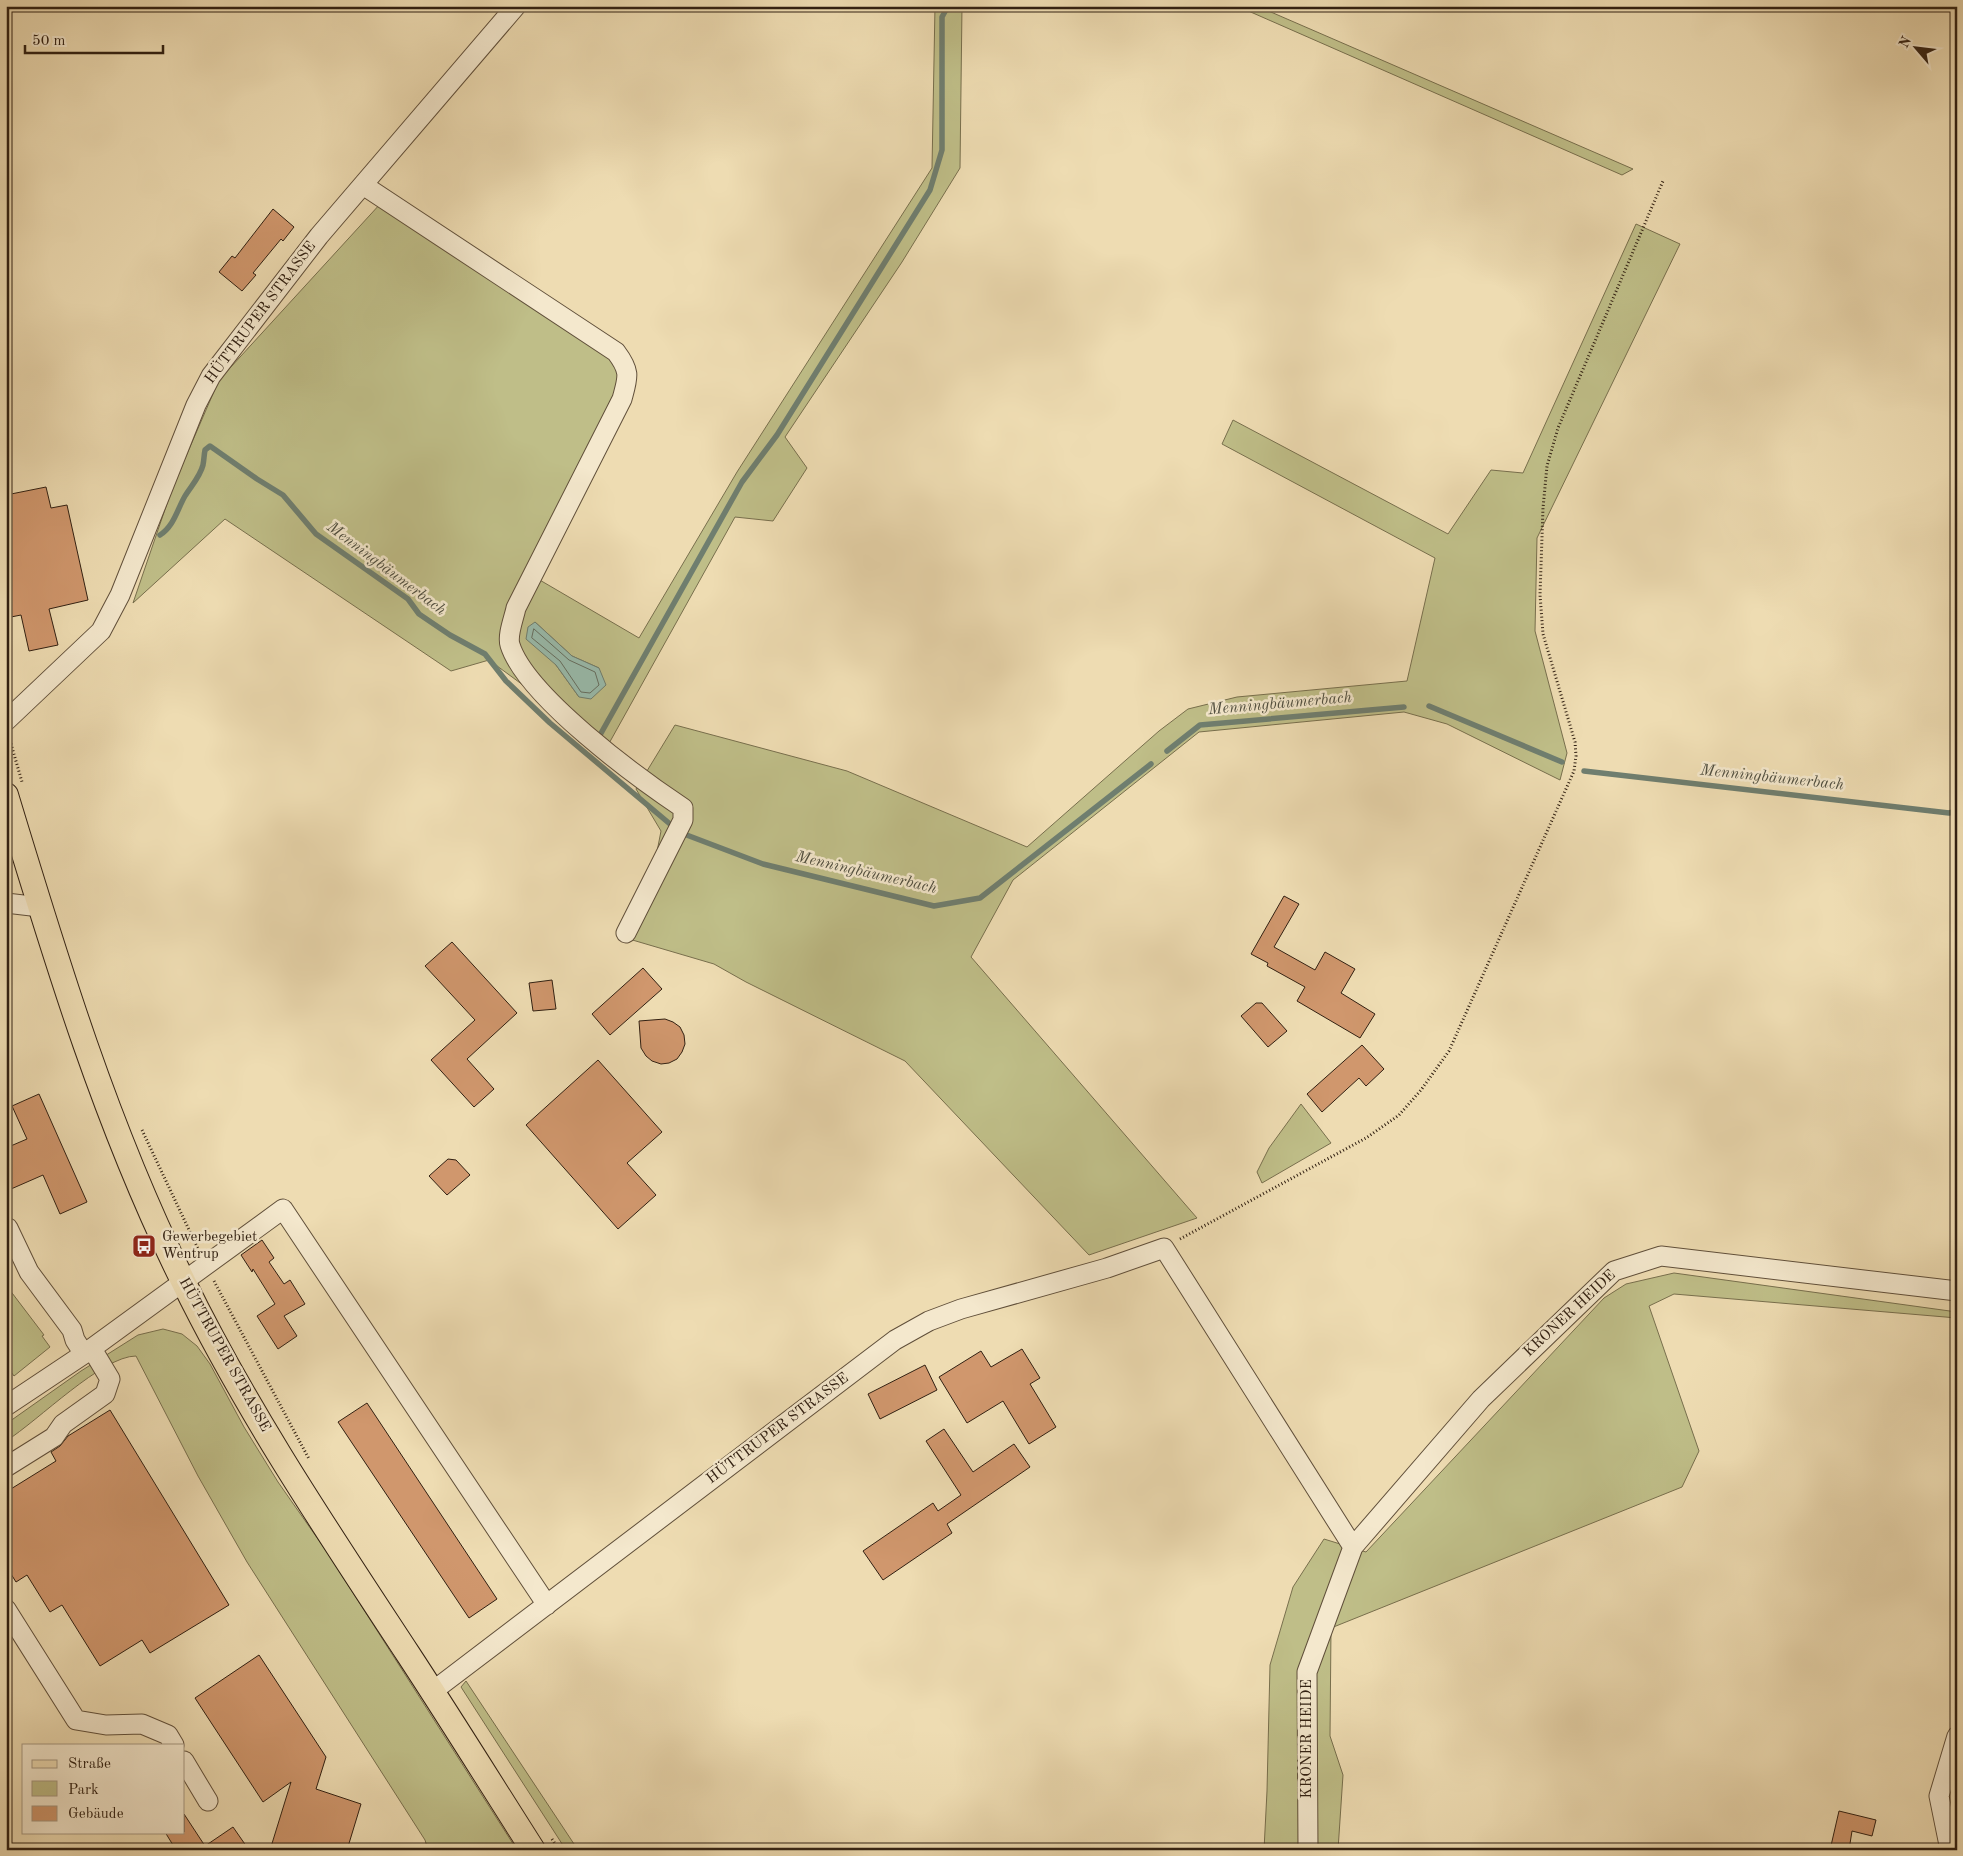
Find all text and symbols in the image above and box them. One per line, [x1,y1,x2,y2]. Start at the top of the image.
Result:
scale bar [25,22,162,54]
north arrow [1890,22,1940,72]
text: 50 m [32,34,66,49]
text: N [1897,34,1914,50]
street label: HÜTTRUPER STRASSE [200,237,319,387]
water label: Menningbäumerbach [323,519,448,619]
water label: Menningbäumerbach [1206,690,1353,718]
water label: Menningbäumerbach [1698,762,1845,793]
water label: Menningbäumerbach [793,849,938,897]
place label: Gewerbegebiet Wentrup [162,1230,257,1262]
bus stop icon: Gewerbegebiet Wentrup [131,1233,157,1259]
street label: KRONER HEIDE [1521,1268,1619,1360]
street label: HÜTTRUPER STRASSE [175,1274,275,1435]
street label: HÜTTRUPER STRASSE [702,1368,852,1487]
street label: KRONER HEIDE [1300,1679,1315,1799]
legend [22,1744,185,1834]
text: Straße [68,1757,111,1772]
text: Park [68,1783,99,1798]
text: Gebäude [68,1807,124,1822]

